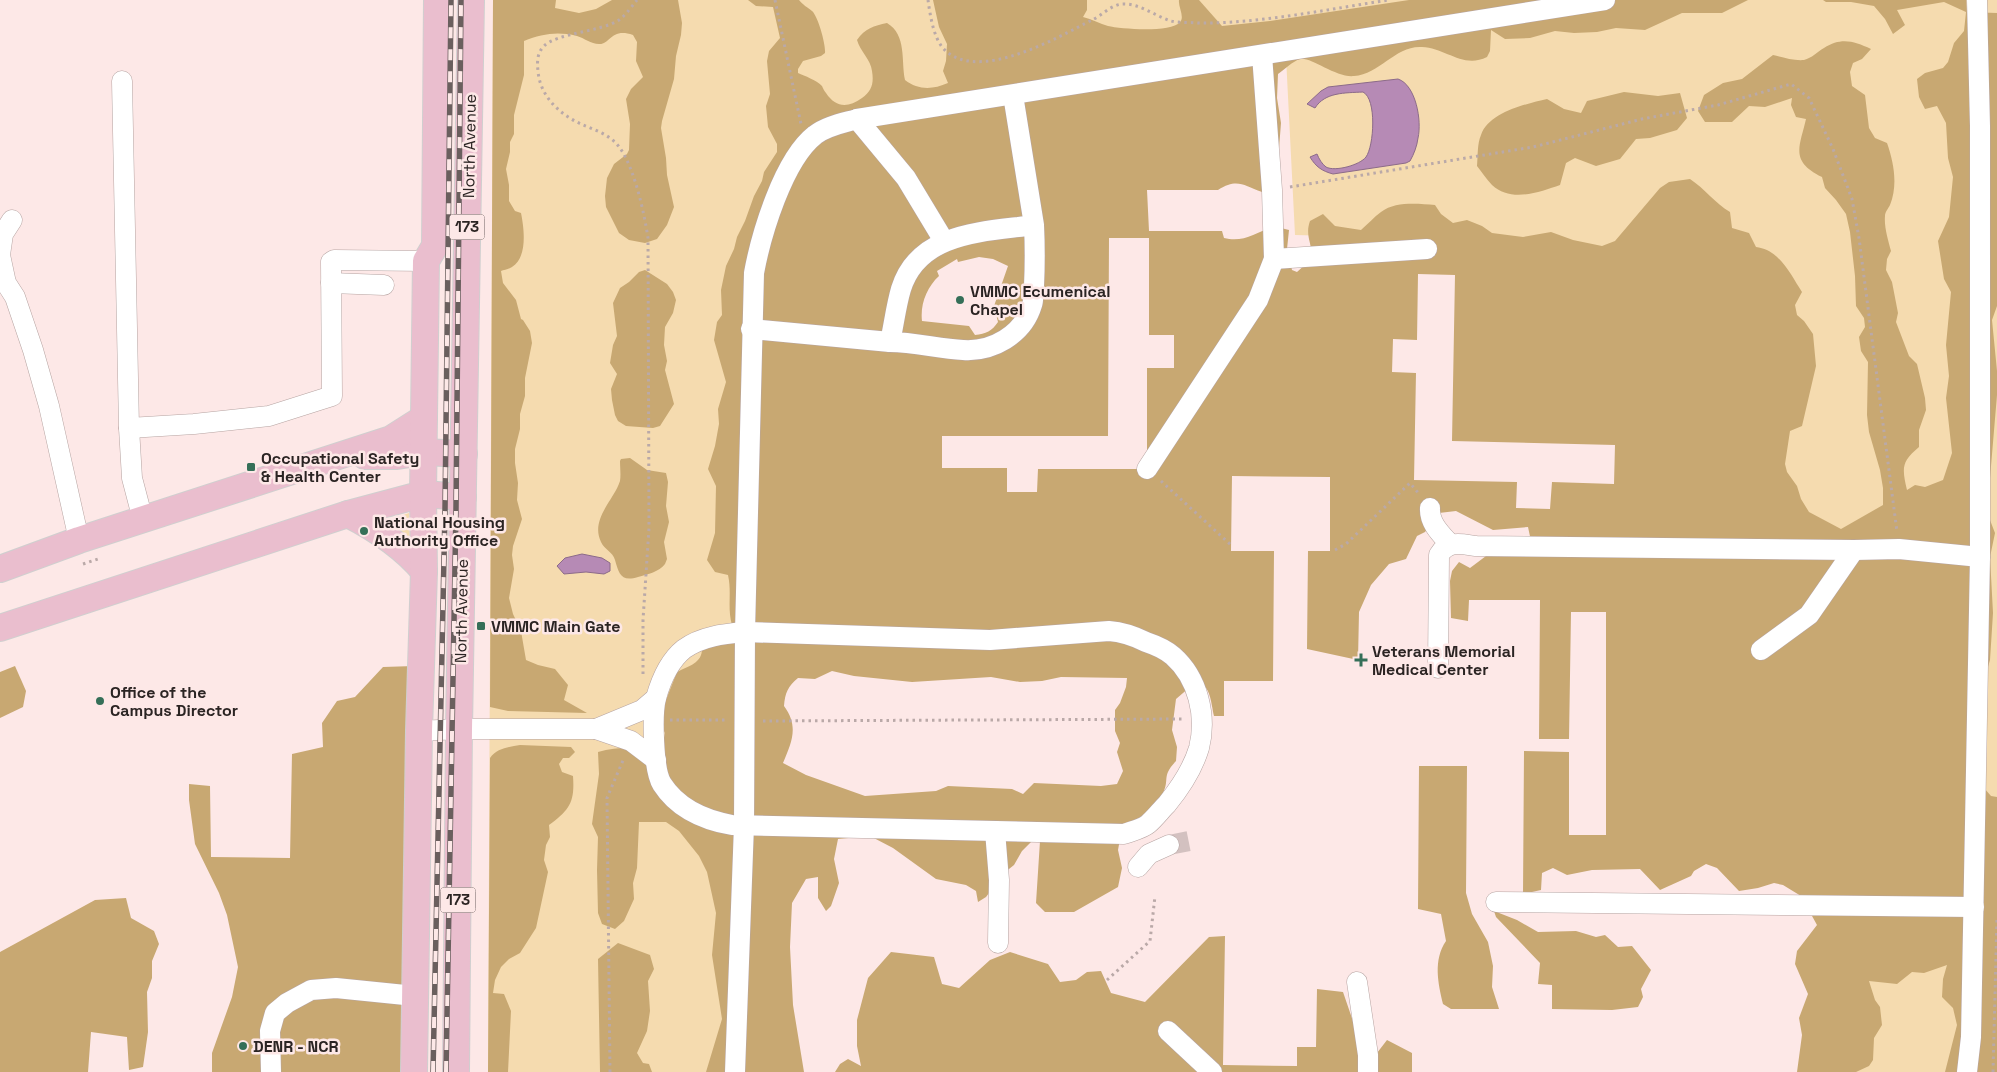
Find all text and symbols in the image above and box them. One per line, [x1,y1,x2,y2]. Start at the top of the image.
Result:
street label: North Avenue [458,94,481,198]
road number: 173 [450,214,484,240]
place label: VMMC Ecumenical Chapel [970,281,1110,320]
marker: VMMC Ecumenical Chapel [954,294,966,306]
place label: Occupational Safety & Health Center [261,448,419,487]
marker: Occupational Safety & Health Center [245,461,257,473]
place label: National Housing Authority Office [374,512,505,551]
marker: National Housing Authority Office [358,525,370,537]
street label: North Avenue [450,559,473,663]
place label: VMMC Main Gate [491,616,621,637]
marker: VMMC Main Gate [475,620,487,632]
place label: Veterans Memorial Medical Center [1372,641,1515,680]
marker: Veterans Memorial Medical Center [1354,653,1368,667]
place label: Office of the Campus Director [110,682,238,721]
marker: Office of the Campus Director [94,695,106,707]
road number: 173 [440,888,476,912]
place label: DENR - NCR [253,1036,339,1057]
marker: DENR - NCR [237,1040,249,1052]

